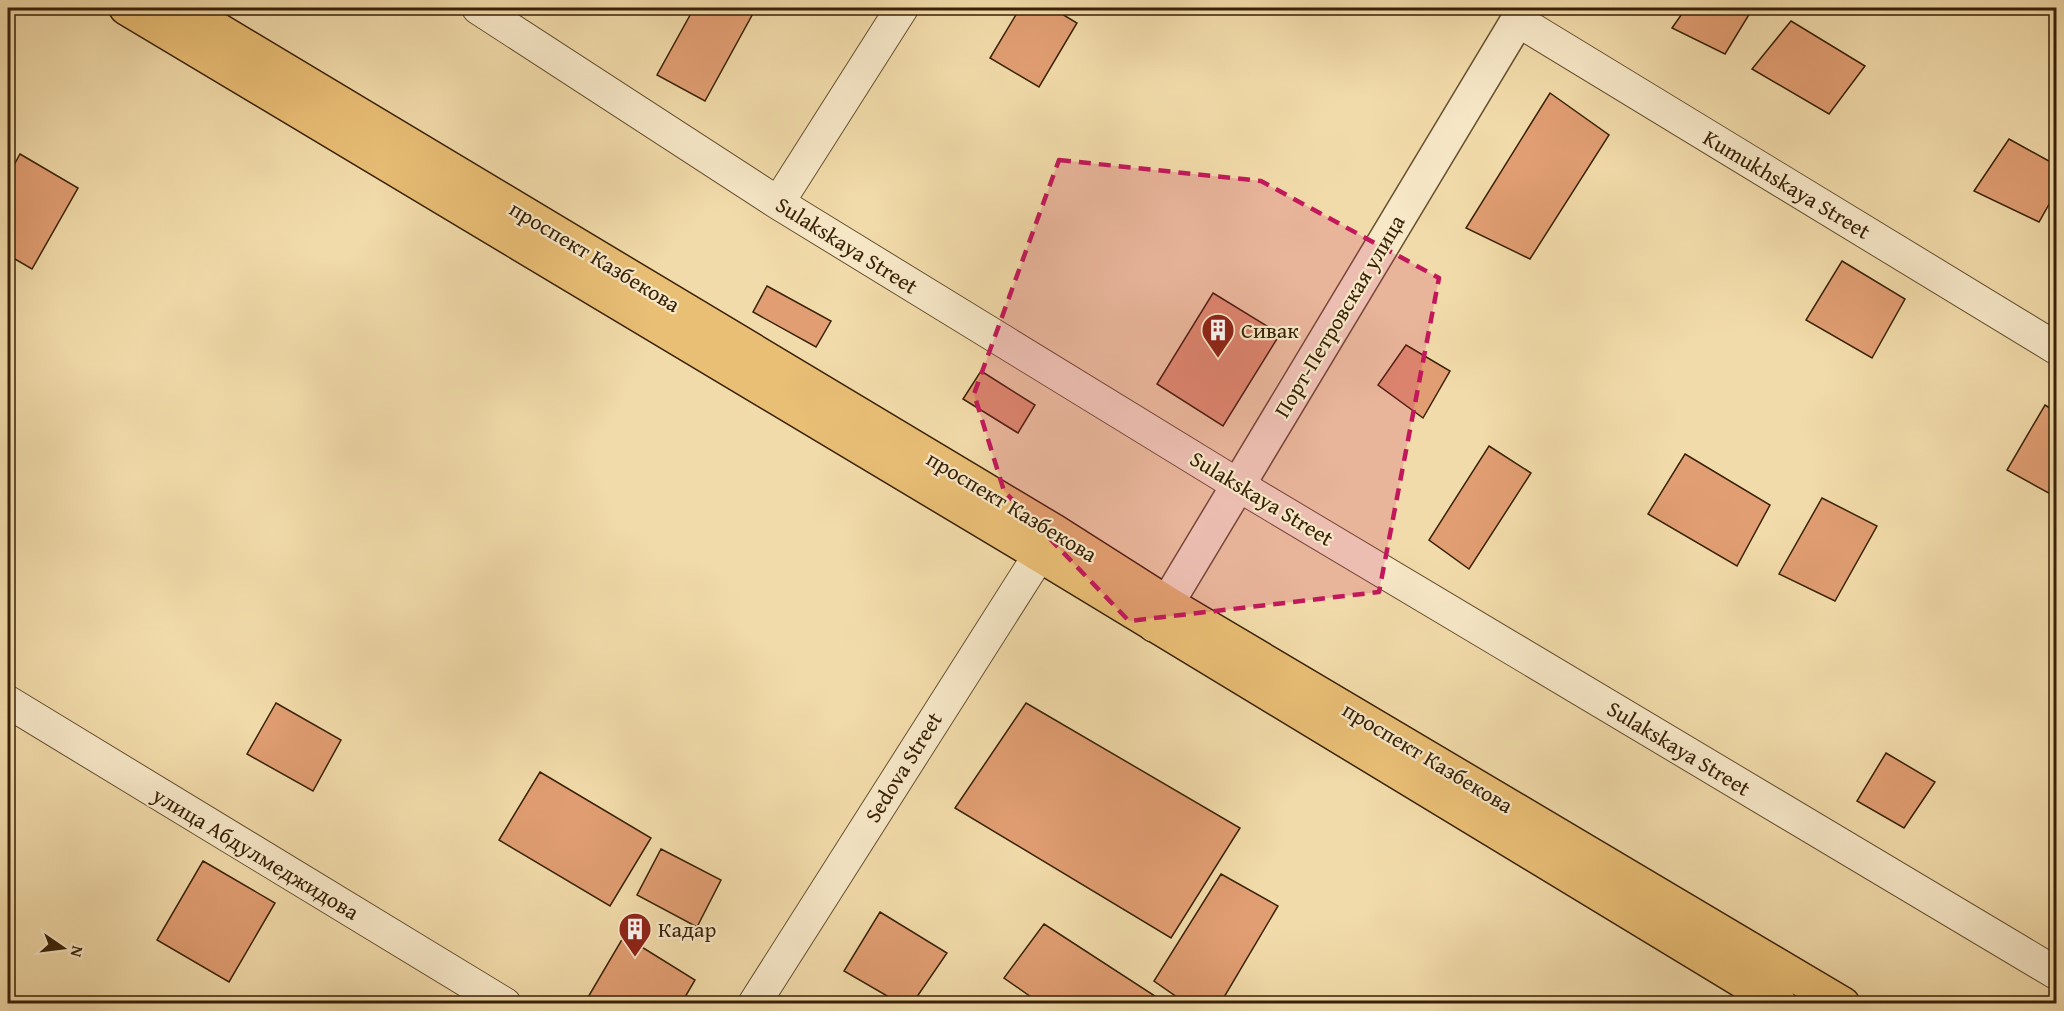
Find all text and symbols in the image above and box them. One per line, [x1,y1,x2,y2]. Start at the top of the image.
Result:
street label: Kumukhskaya Street [1697,121,1877,247]
street label: Sulakskaya Street [770,188,924,302]
street label: проспект Казбекова [504,192,687,320]
street label: Порт-Петровская улица [1266,208,1413,423]
building icon: Сивак [1200,312,1236,359]
place label: Сивак [1241,314,1299,346]
street label: проспект Казбекова [921,442,1104,570]
street label: Sulakskaya Street [1184,443,1340,554]
street label: проспект Казбекова [1337,693,1520,821]
street label: Sulakskaya Street [1601,693,1757,804]
street label: Sedova Street [856,705,950,828]
street label: улица Абдулмеджидова [146,778,366,928]
building icon: Кадар [617,911,653,958]
place label: Кадар [658,913,716,945]
north arrow [33,918,93,978]
text: N [65,944,90,960]

